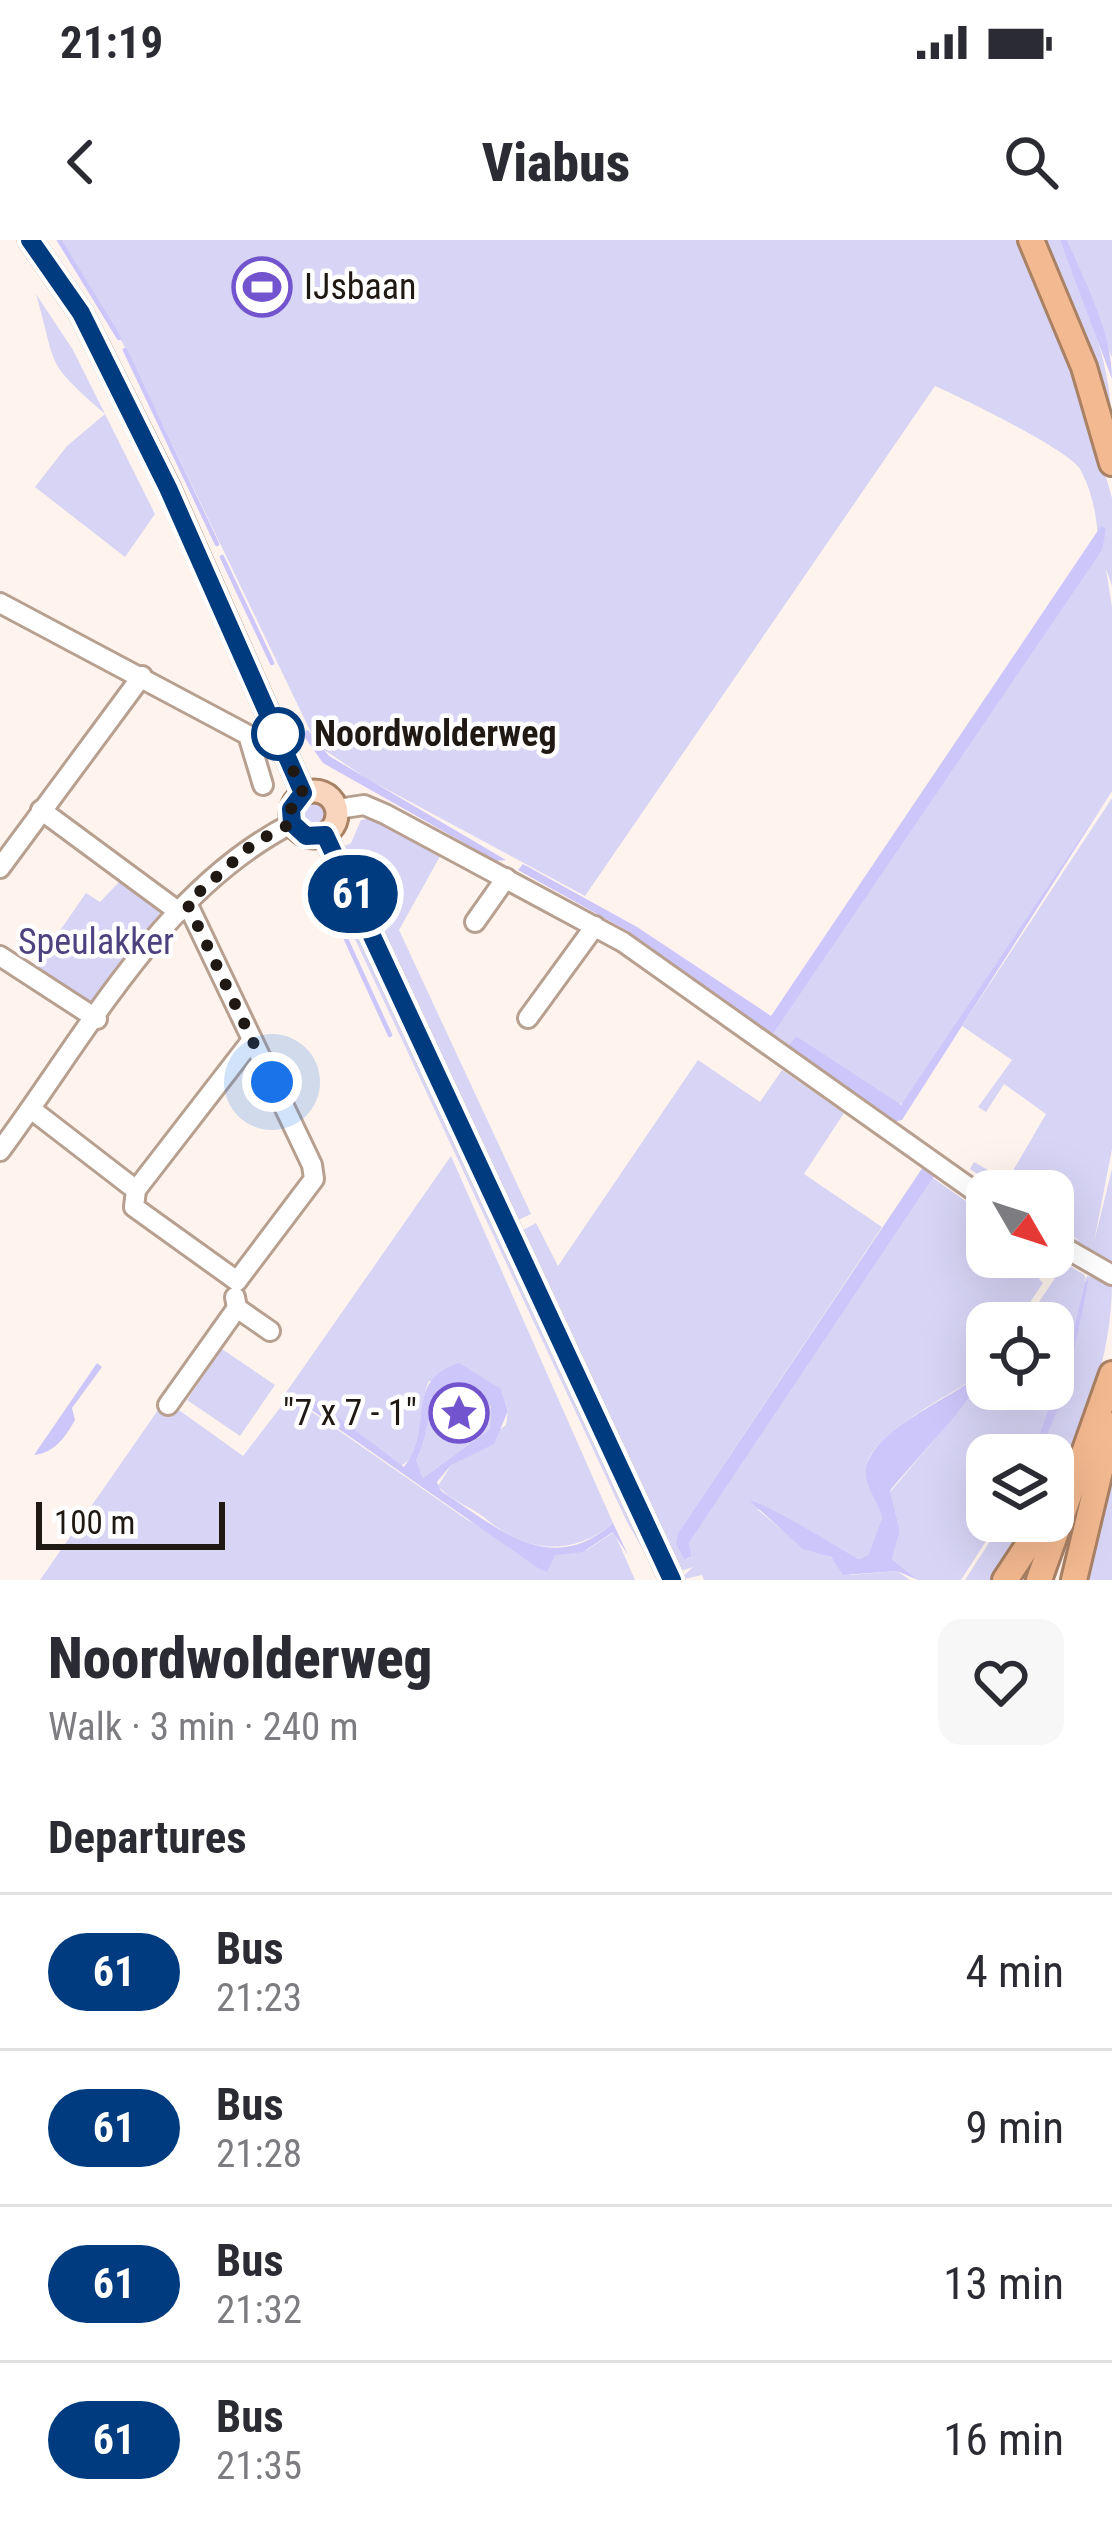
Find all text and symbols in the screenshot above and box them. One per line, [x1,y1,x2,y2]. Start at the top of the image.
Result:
text: 21:19 [60,16,163,69]
icon: back [48,129,114,195]
icon: search [998,129,1064,195]
text: Viabus [482,131,630,194]
sports icon: IJsbaan [231,256,293,318]
place label: IJsbaan [304,266,417,308]
marker: Noordwolderweg [253,709,303,759]
place label: Noordwolderweg [314,713,557,755]
line badge: 61 [299,855,407,933]
text: 61 [332,869,374,918]
park label: Speulakker [18,921,174,963]
your location [242,1052,302,1112]
north arrow [966,1170,1074,1278]
map controls [966,1170,1074,1542]
button: locate [966,1302,1074,1410]
place icon: "7 x 7 - 1" [428,1382,490,1444]
place label: "7 x 7 - 1" [283,1392,417,1434]
button: layers [966,1434,1074,1542]
scale bar [36,1496,225,1549]
text: 100 m [54,1503,135,1542]
button: heart [938,1619,1064,1745]
text: Noordwolderweg [48,1625,432,1692]
text: Walk · 3 min · 240 m [48,1704,359,1750]
text: Departures [48,1811,247,1864]
text: Bus [216,1922,284,1975]
text: 4 min [965,1945,1064,1998]
text: 61 [93,1947,135,1996]
text: 21:23 [216,1975,302,2021]
text: Bus [216,2078,284,2131]
text: 9 min [965,2101,1064,2154]
text: 61 [93,2103,135,2152]
text: 21:28 [216,2131,302,2177]
text: Bus [216,2234,284,2287]
text: 13 min [943,2257,1064,2310]
text: 61 [93,2259,135,2308]
text: 21:32 [216,2287,302,2333]
text: Bus [216,2390,284,2443]
text: 16 min [943,2413,1064,2466]
text: 61 [93,2415,135,2464]
text: 21:35 [216,2443,302,2489]

